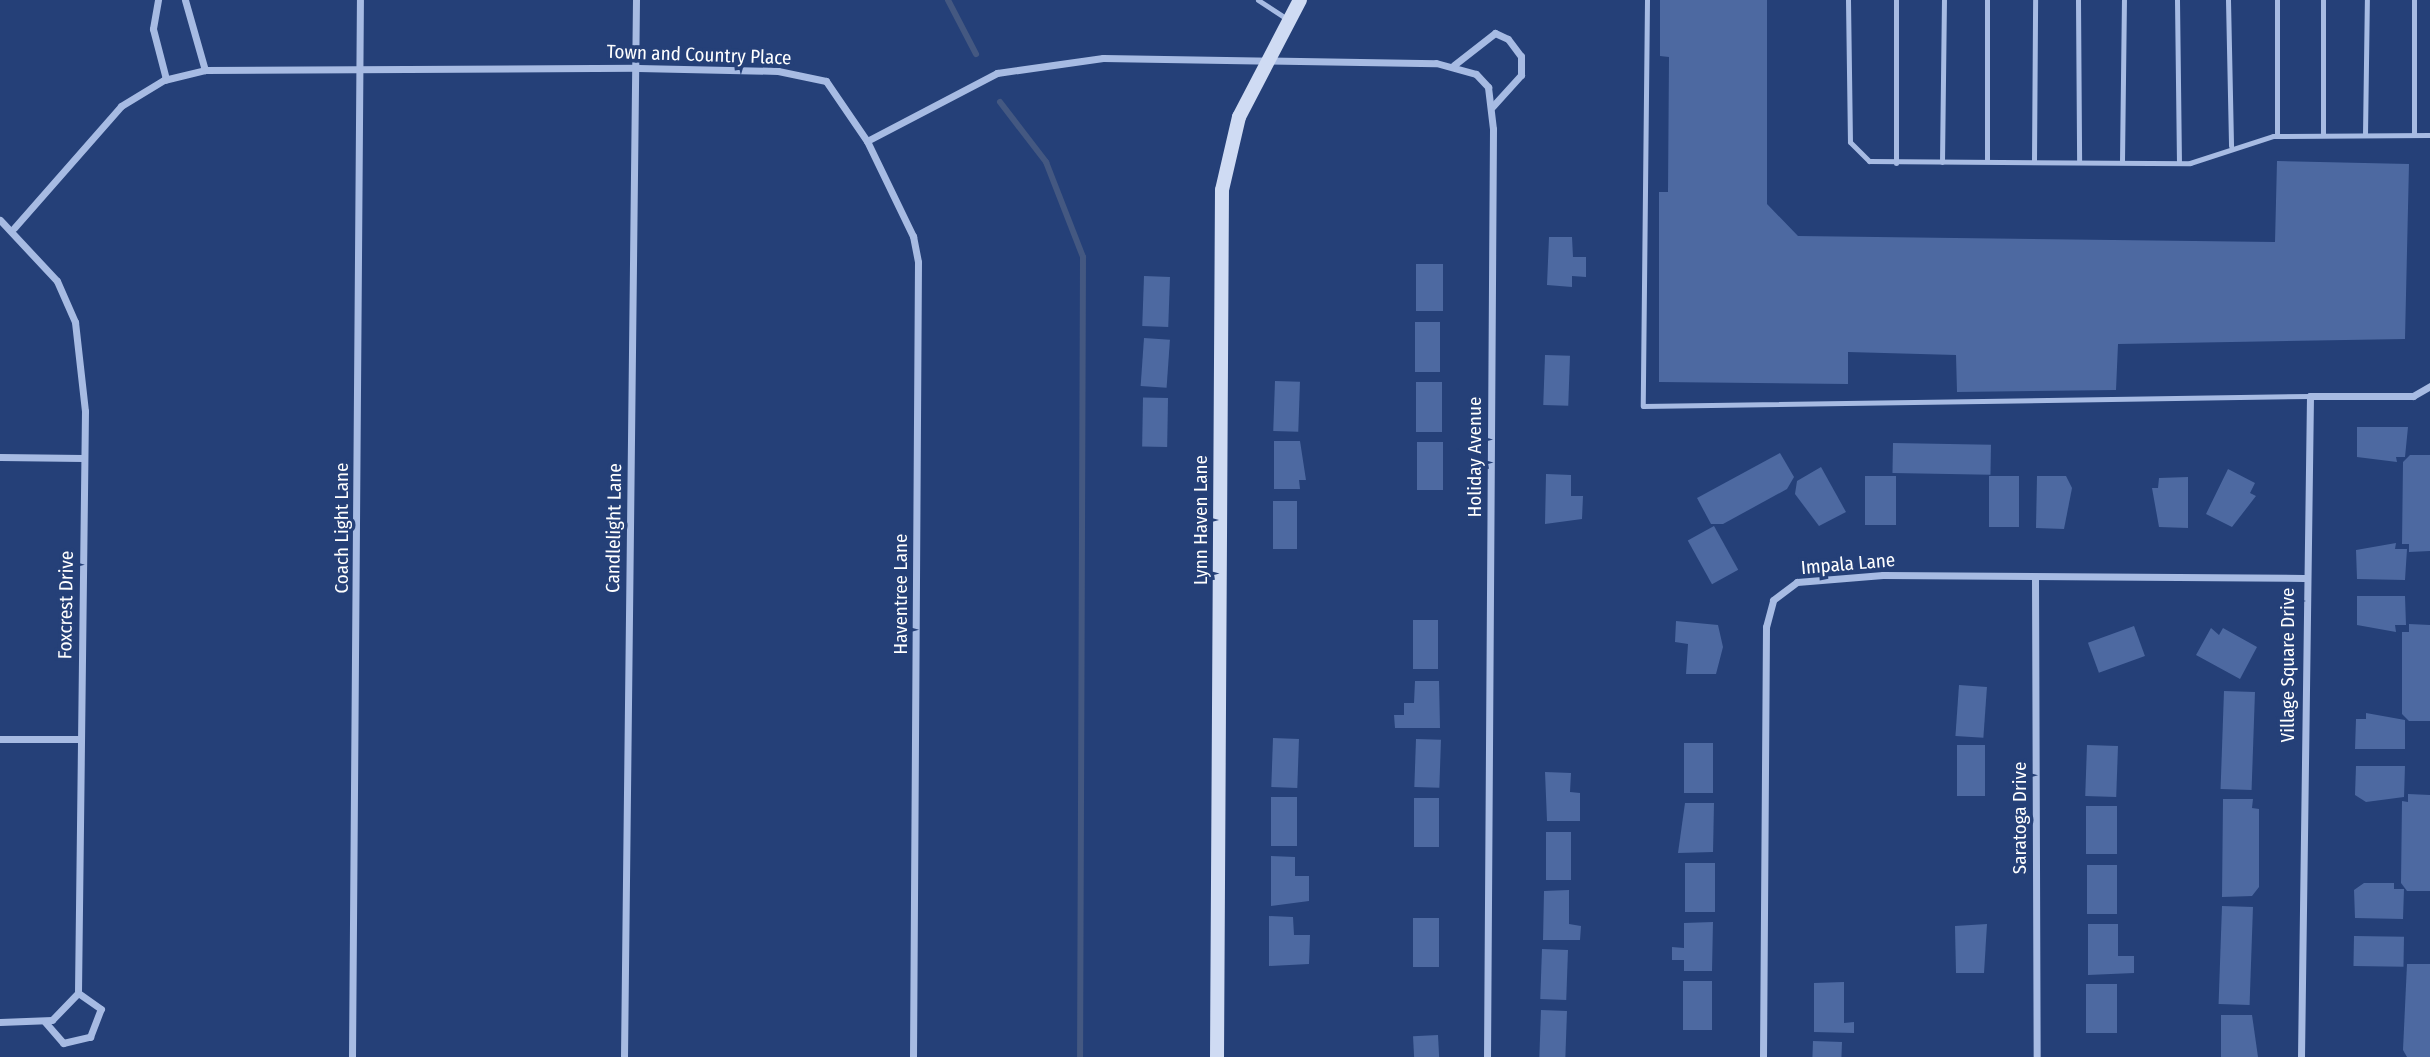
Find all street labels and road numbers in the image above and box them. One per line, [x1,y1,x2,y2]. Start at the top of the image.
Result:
street label: Town and Country Place [606,40,792,70]
street label: Holiday Avenue [1464,397,1486,517]
street label: Lynn Haven Lane [1190,455,1212,585]
street label: Coach Light Lane [331,463,353,593]
street label: Candlelight Lane [601,463,627,593]
street label: Haventree Lane [890,534,912,654]
street label: Impala Lane [1800,549,1896,579]
street label: Foxcrest Drive [54,551,78,659]
street label: Village Square Drive [2277,587,2299,743]
street label: Saratoga Drive [2009,762,2031,874]

